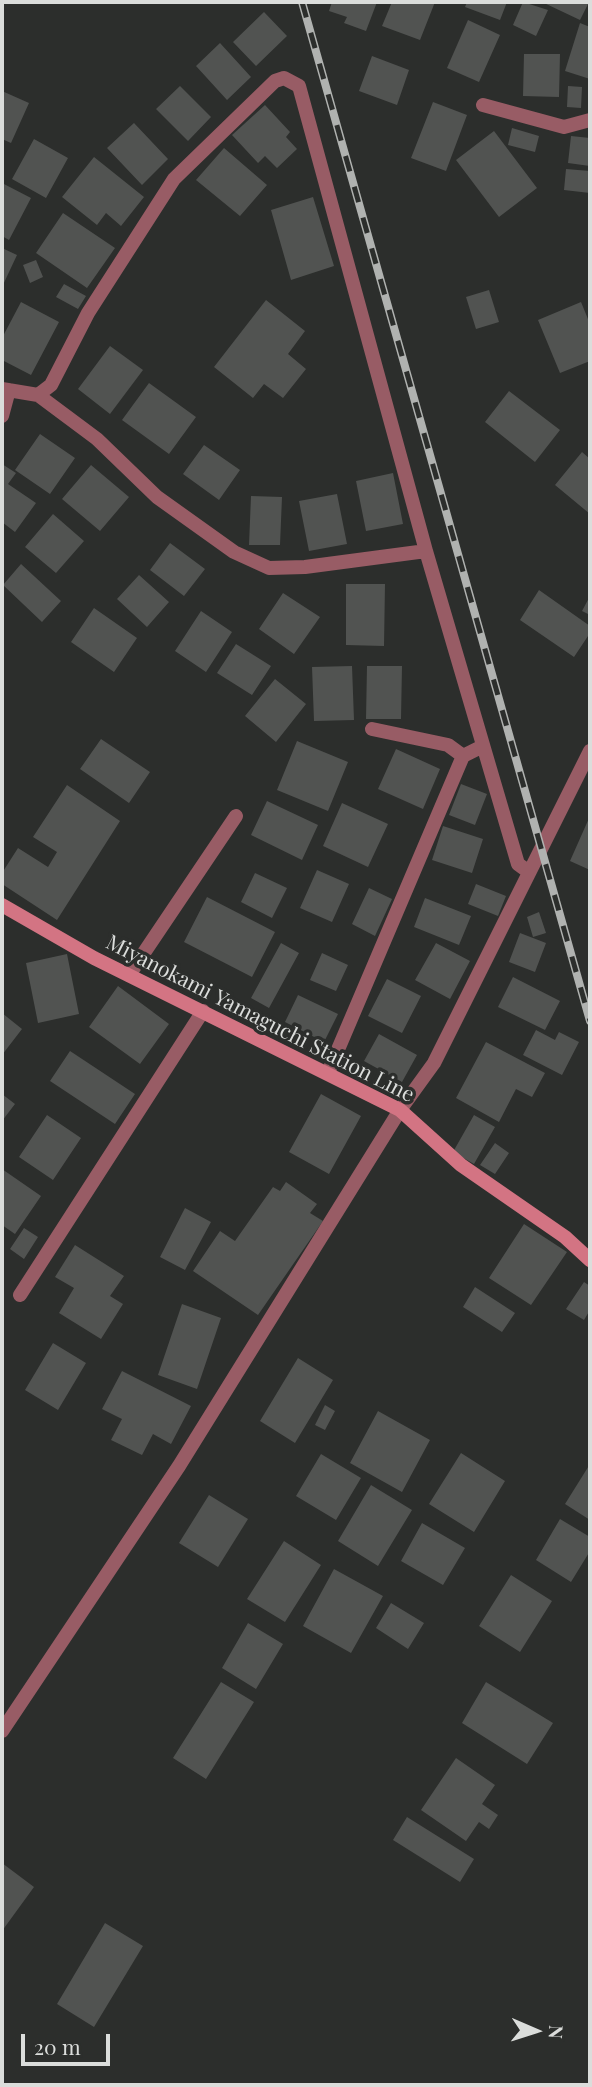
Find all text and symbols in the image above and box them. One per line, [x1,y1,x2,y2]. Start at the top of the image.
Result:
street label: Miyanokami Yamaguchi Station Line [102,930,418,1108]
north arrow [501,1996,571,2066]
scale bar [24,2021,114,2064]
text: N [544,2025,570,2040]
text: 20 m [34,2032,81,2060]

